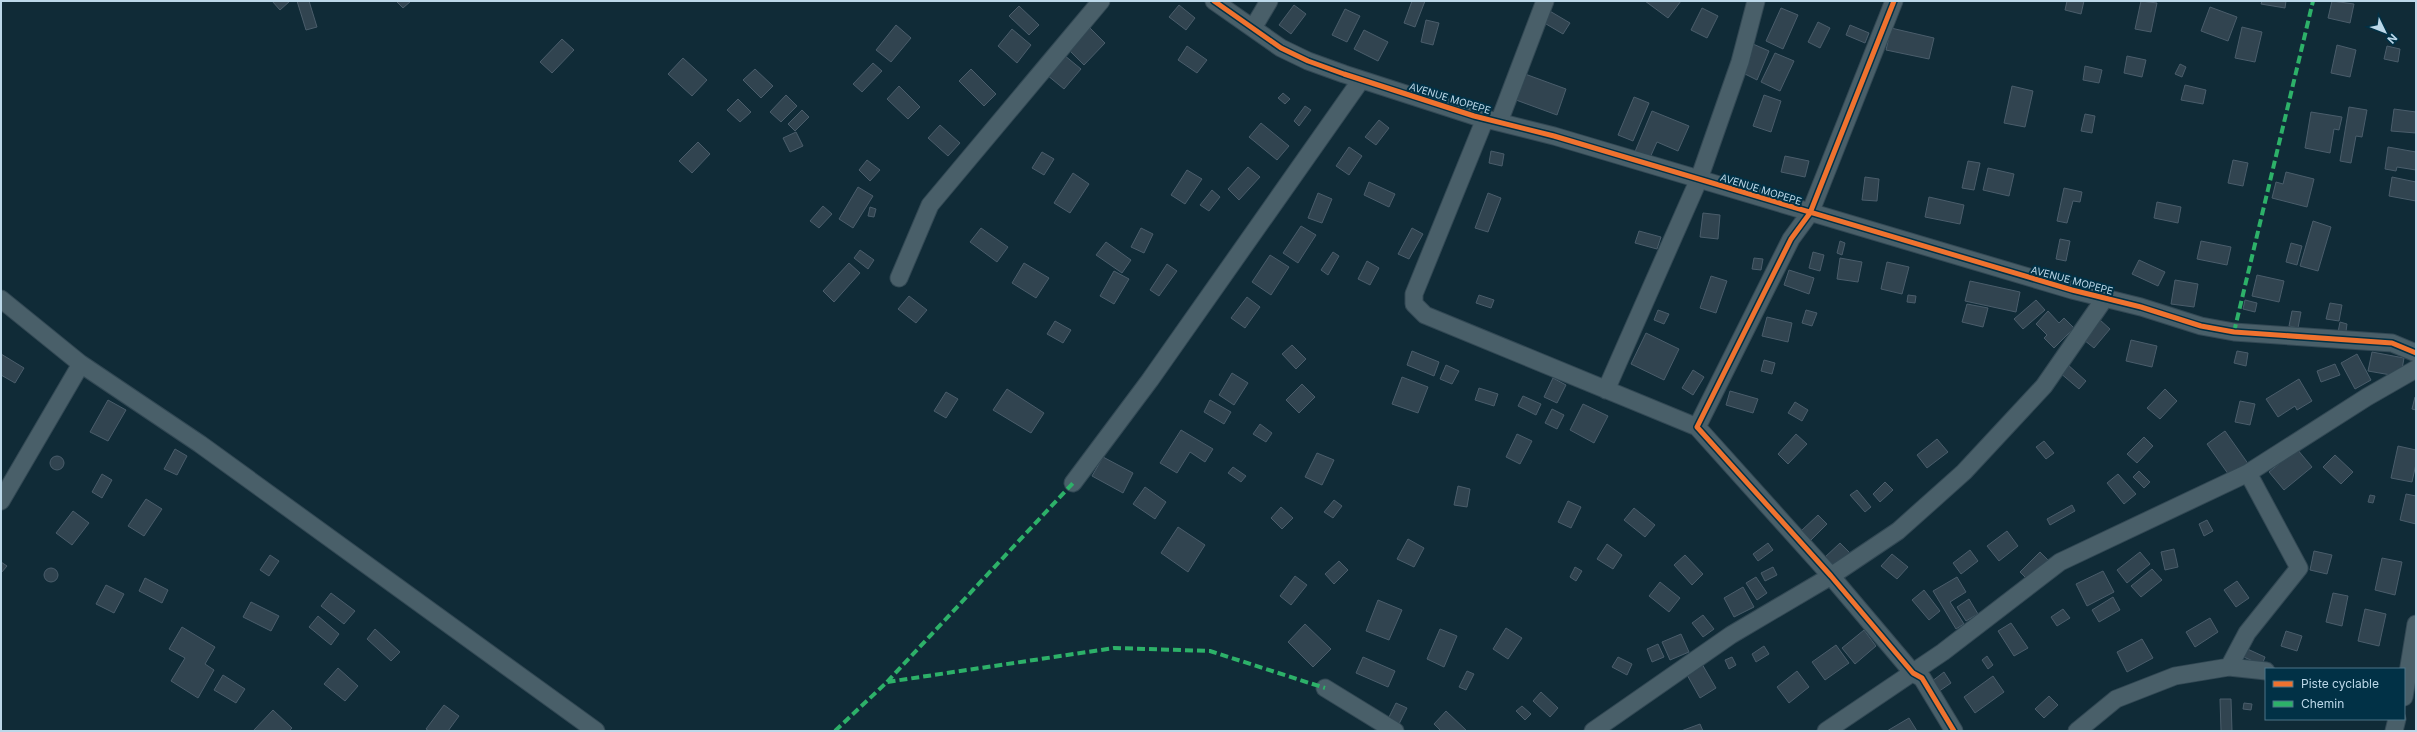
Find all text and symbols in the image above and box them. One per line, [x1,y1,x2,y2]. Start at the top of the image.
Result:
north arrow [2365,12,2405,52]
text: N [2384,31,2400,47]
street label: AVENUE MOPEPE [1408,80,1492,116]
street label: AVENUE MOPEPE [1719,171,1803,207]
street label: AVENUE MOPEPE [2030,263,2114,297]
legend [2265,668,2405,720]
text: Piste cyclable [2301,676,2379,691]
text: Chemin [2301,696,2344,711]

